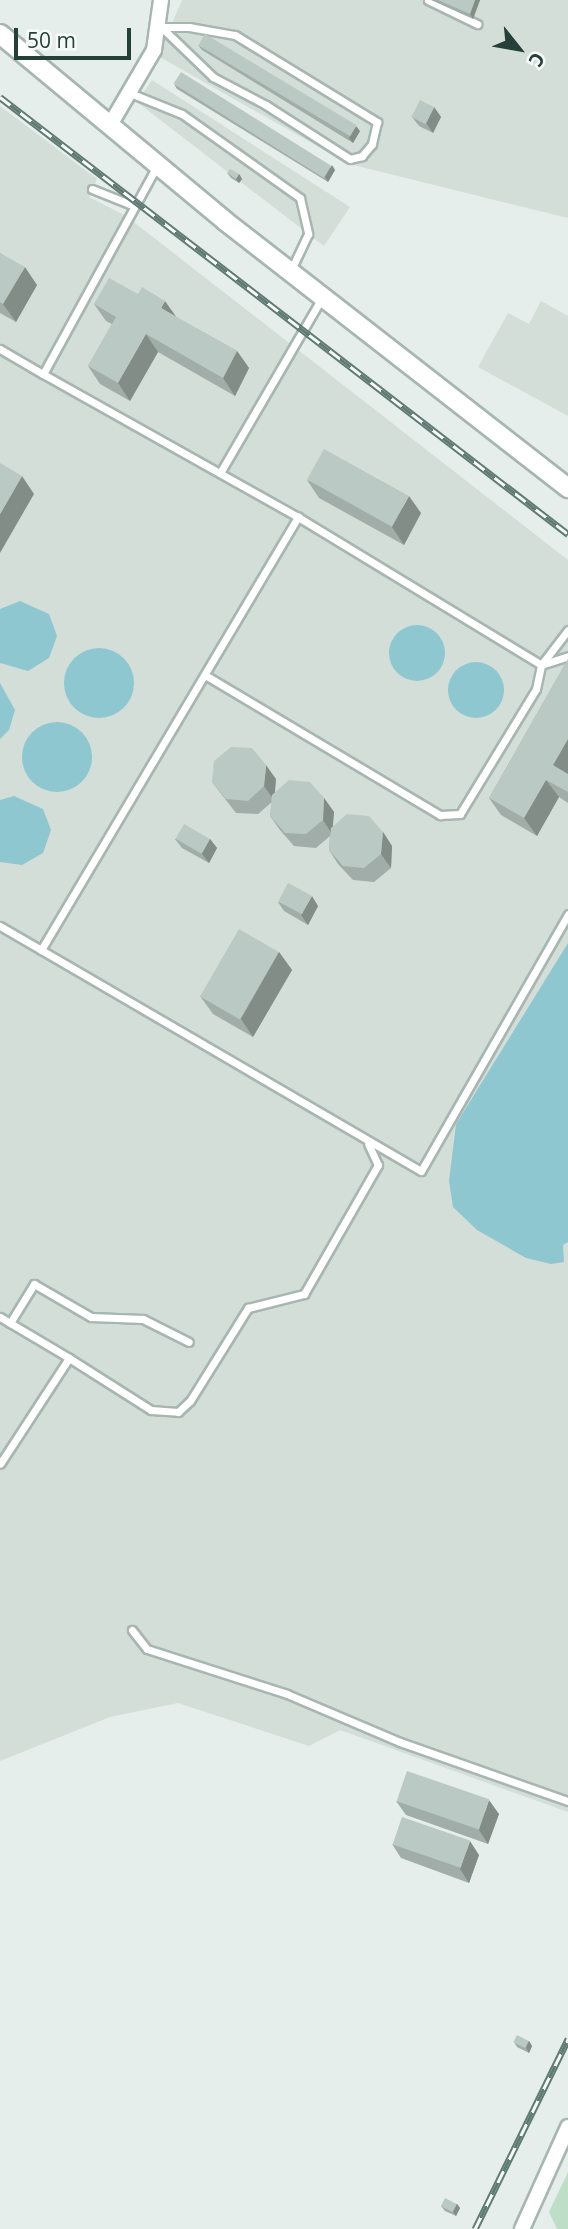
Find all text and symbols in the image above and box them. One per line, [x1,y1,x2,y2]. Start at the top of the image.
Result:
scale bar [18,14,135,58]
north arrow [484,14,554,84]
text: 50 m [27,26,76,54]
text: С [523,48,551,72]

